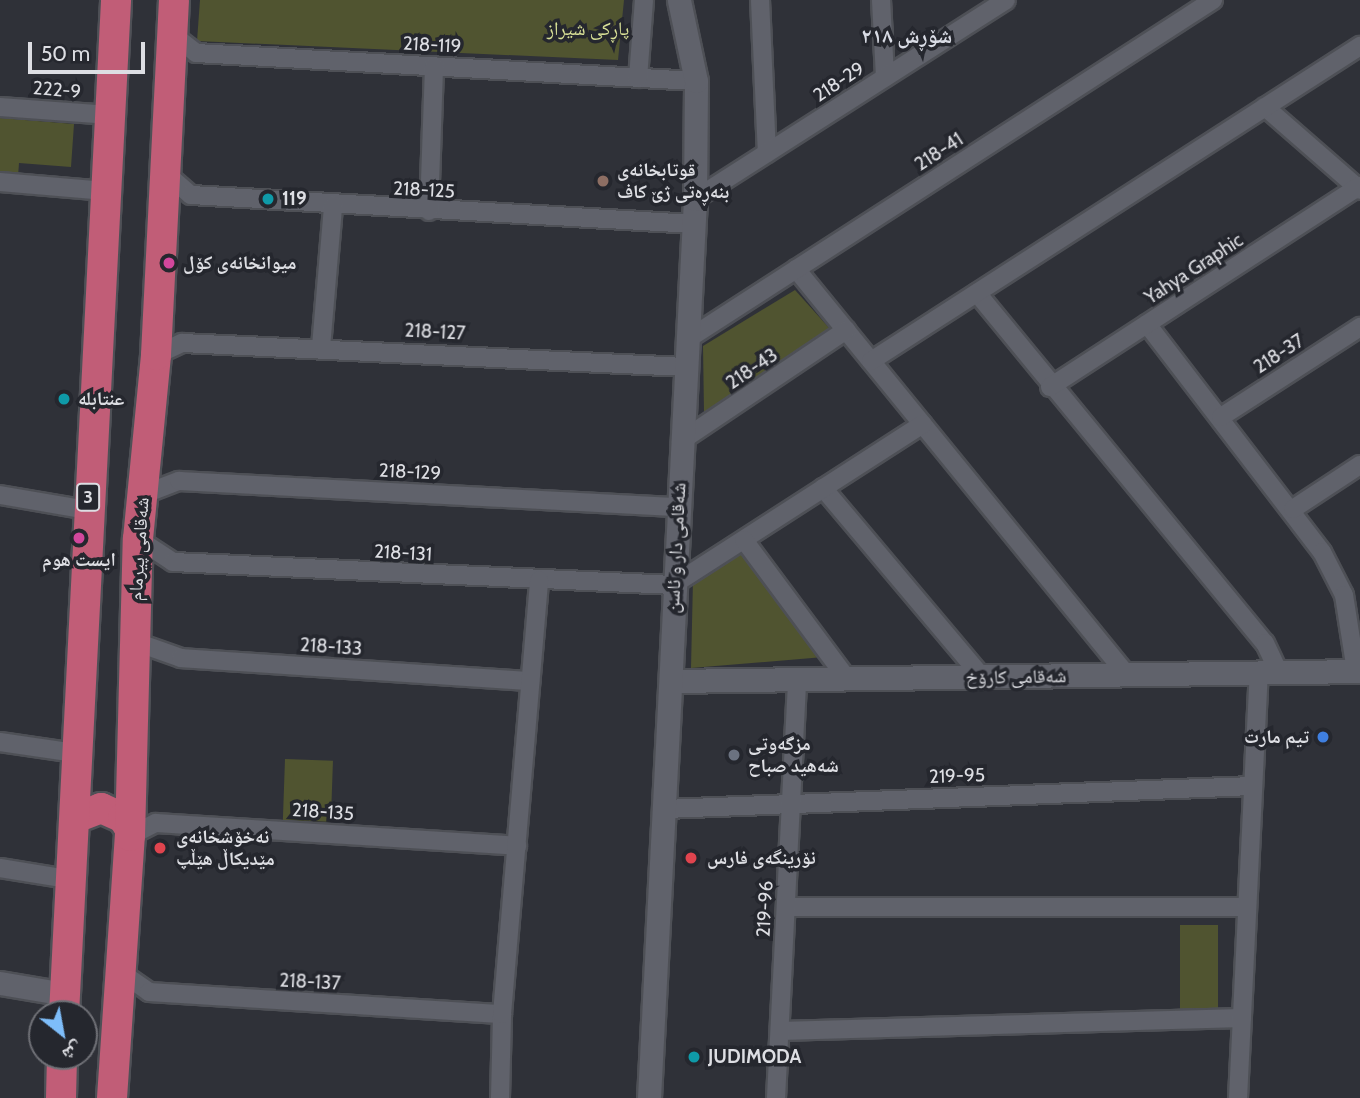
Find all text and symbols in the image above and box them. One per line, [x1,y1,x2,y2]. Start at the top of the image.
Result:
park label: پاڕکی شیراز [547,18,629,40]
district label: شۆڕش ٢١٨ [862,23,952,49]
scale bar [32,28,149,72]
street label: 218-119 [402,32,462,58]
text: 50 m [41,41,90,66]
street label: 218-29 [809,57,869,107]
street label: 222-9 [32,77,82,103]
street label: 218-41 [911,128,967,176]
place label: قوتابخانەی بنەڕەتی ژێ کاف [617,159,729,203]
marker: قوتابخانەی بنەڕەتی ژێ کاف [595,173,611,189]
street label: 218-125 [393,177,455,203]
place label: 119 [282,188,307,210]
marker: 119 [260,191,276,207]
street label: Yahya Graphic [1141,229,1247,309]
place label: میوانخانەی کۆل [183,252,296,274]
marker: میوانخانەی کۆل [161,255,177,271]
street label: 218-127 [404,319,466,345]
street label: 218-37 [1250,329,1308,379]
street label: 218-43 [722,344,782,394]
place label: عنتابله [78,388,124,410]
marker: عنتابله [56,391,72,407]
street label: 218-129 [378,459,442,485]
road number: 3 [76,482,100,512]
street label: شەقامی دار و ئاسن [661,482,691,614]
street label: شەقامی پیرمام [124,496,154,602]
marker: ايست هوم [71,530,87,546]
street label: 218-131 [373,540,433,566]
place label: ايست هوم [42,549,116,571]
street label: 218-133 [299,633,363,661]
street label: شەقامی کارۆخ [965,665,1067,689]
place label: تيم مارت [1244,726,1309,748]
marker: تيم مارت [1315,729,1331,745]
place label: مزگه‌وتی شه‌هید صباح [748,733,839,777]
marker: مزگه‌وتی شه‌هید صباح [726,747,742,763]
street label: 219-95 [929,764,985,788]
street label: 218-135 [291,798,355,826]
place label: نەخۆشخانەی مێدیکاڵ هێڵپ [176,826,275,870]
marker: نەخۆشخانەی مێدیکاڵ هێڵپ [150,838,170,858]
place label: نۆرینگەی فارس [707,847,816,869]
marker: نۆرینگەی فارس [681,848,701,868]
street label: 219-96 [752,880,778,938]
street label: 218-137 [279,969,341,995]
north arrow [28,1000,98,1070]
text: ش [58,1037,88,1067]
place label: JUDIMODA [708,1046,801,1068]
marker: JUDIMODA [686,1049,702,1065]

